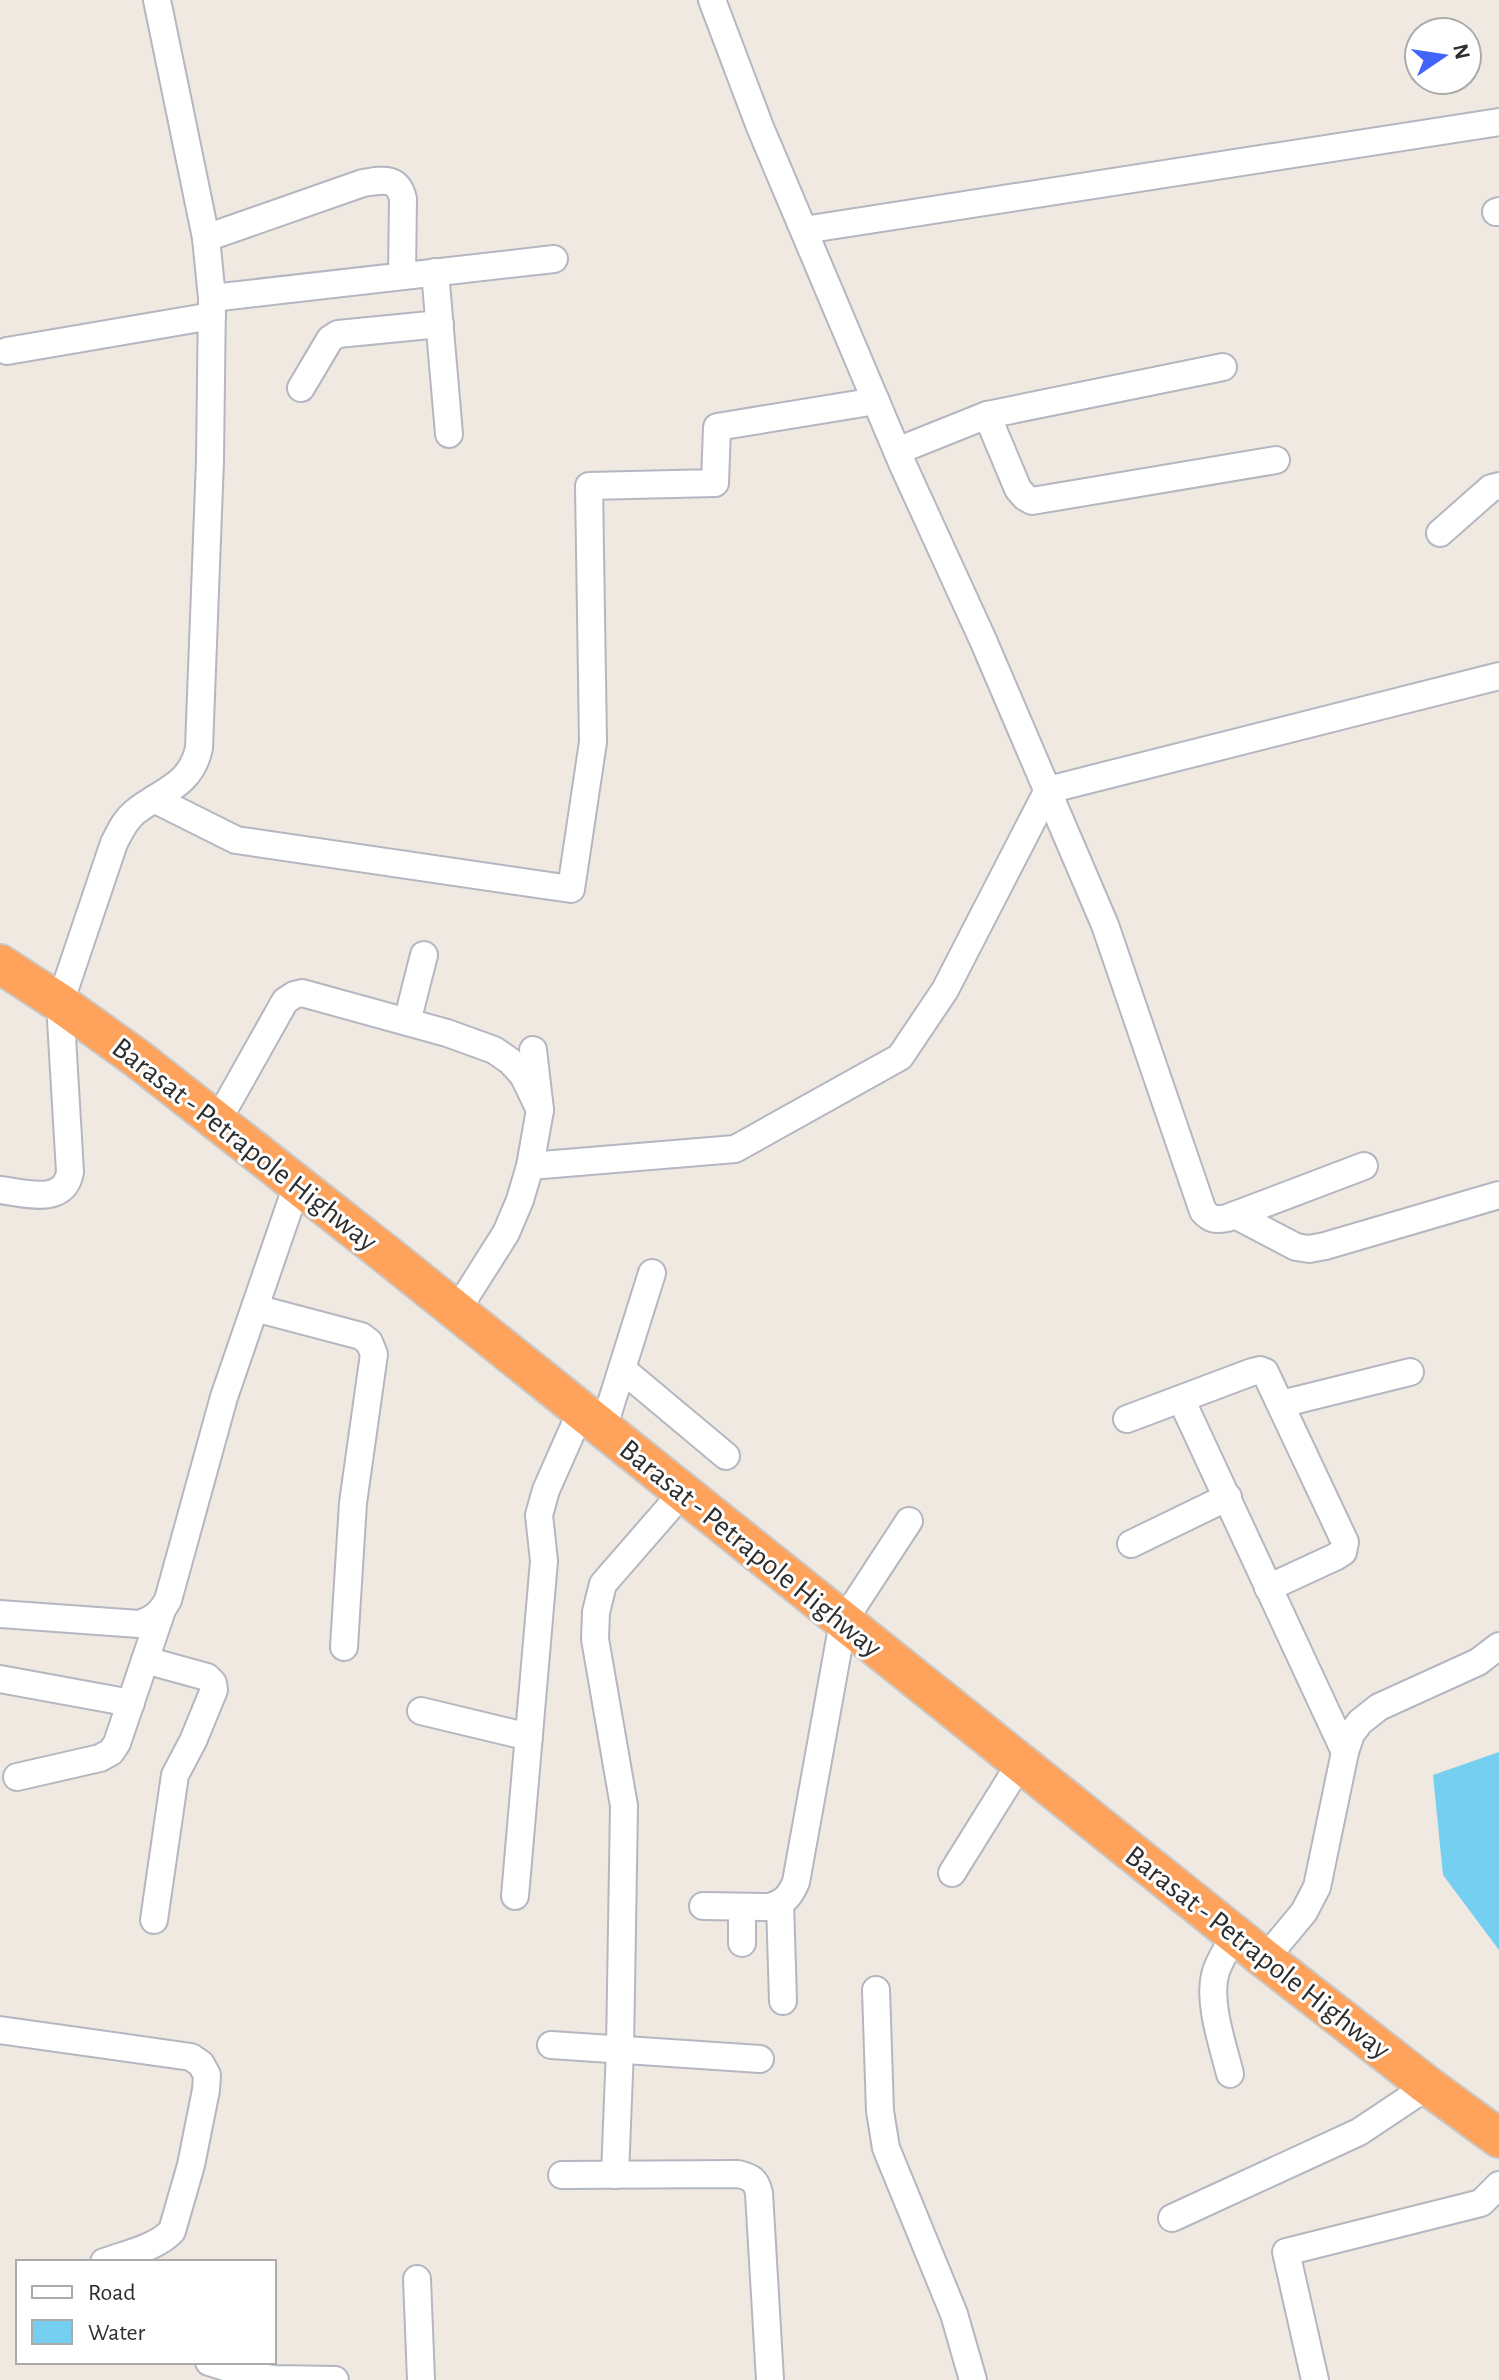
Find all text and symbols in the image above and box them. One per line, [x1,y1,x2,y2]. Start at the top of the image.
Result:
north arrow [1403,16,1483,96]
text: N [1449,42,1474,62]
street label: Barasat - Petrapole Highway [106,1032,383,1257]
street label: Barasat - Petrapole Highway [614,1434,887,1664]
street label: Barasat - Petrapole Highway [1119,1840,1396,2065]
legend [16,2260,276,2364]
text: Road [88,2281,136,2305]
text: Water [88,2321,146,2345]

